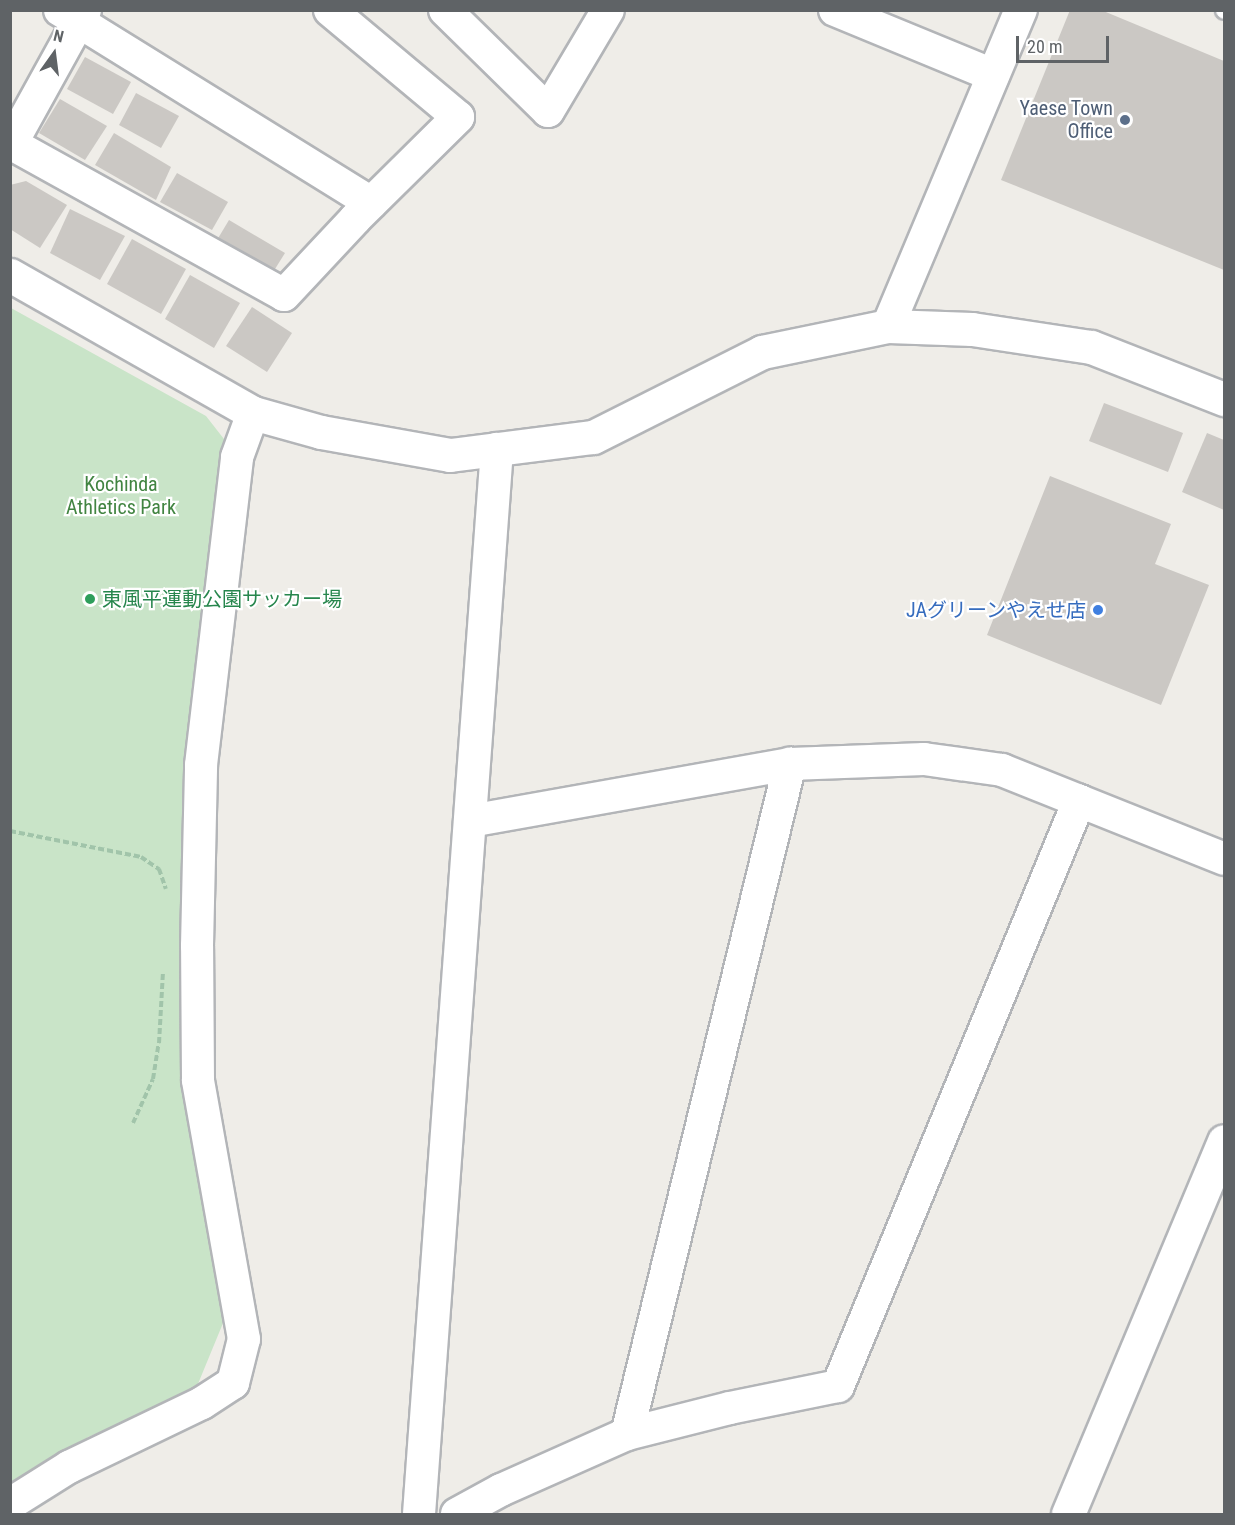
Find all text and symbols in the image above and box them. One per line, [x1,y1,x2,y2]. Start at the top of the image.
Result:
north arrow [24,24,84,84]
scale bar [1019,24,1112,62]
text: N [51,26,66,46]
text: 20 m [1027,36,1062,57]
place label: Yaese Town Office [1019,96,1113,143]
marker: Yaese Town Office [1118,113,1132,127]
park label: Kochinda Athletics Park [66,472,176,519]
place label: 東風平運動公園サッカー場 [102,587,342,611]
marker: 東風平運動公園サッカー場 [83,592,97,606]
place label: JAグリーンやえせ店 [905,598,1086,622]
marker: JAグリーンやえせ店 [1091,603,1105,617]

